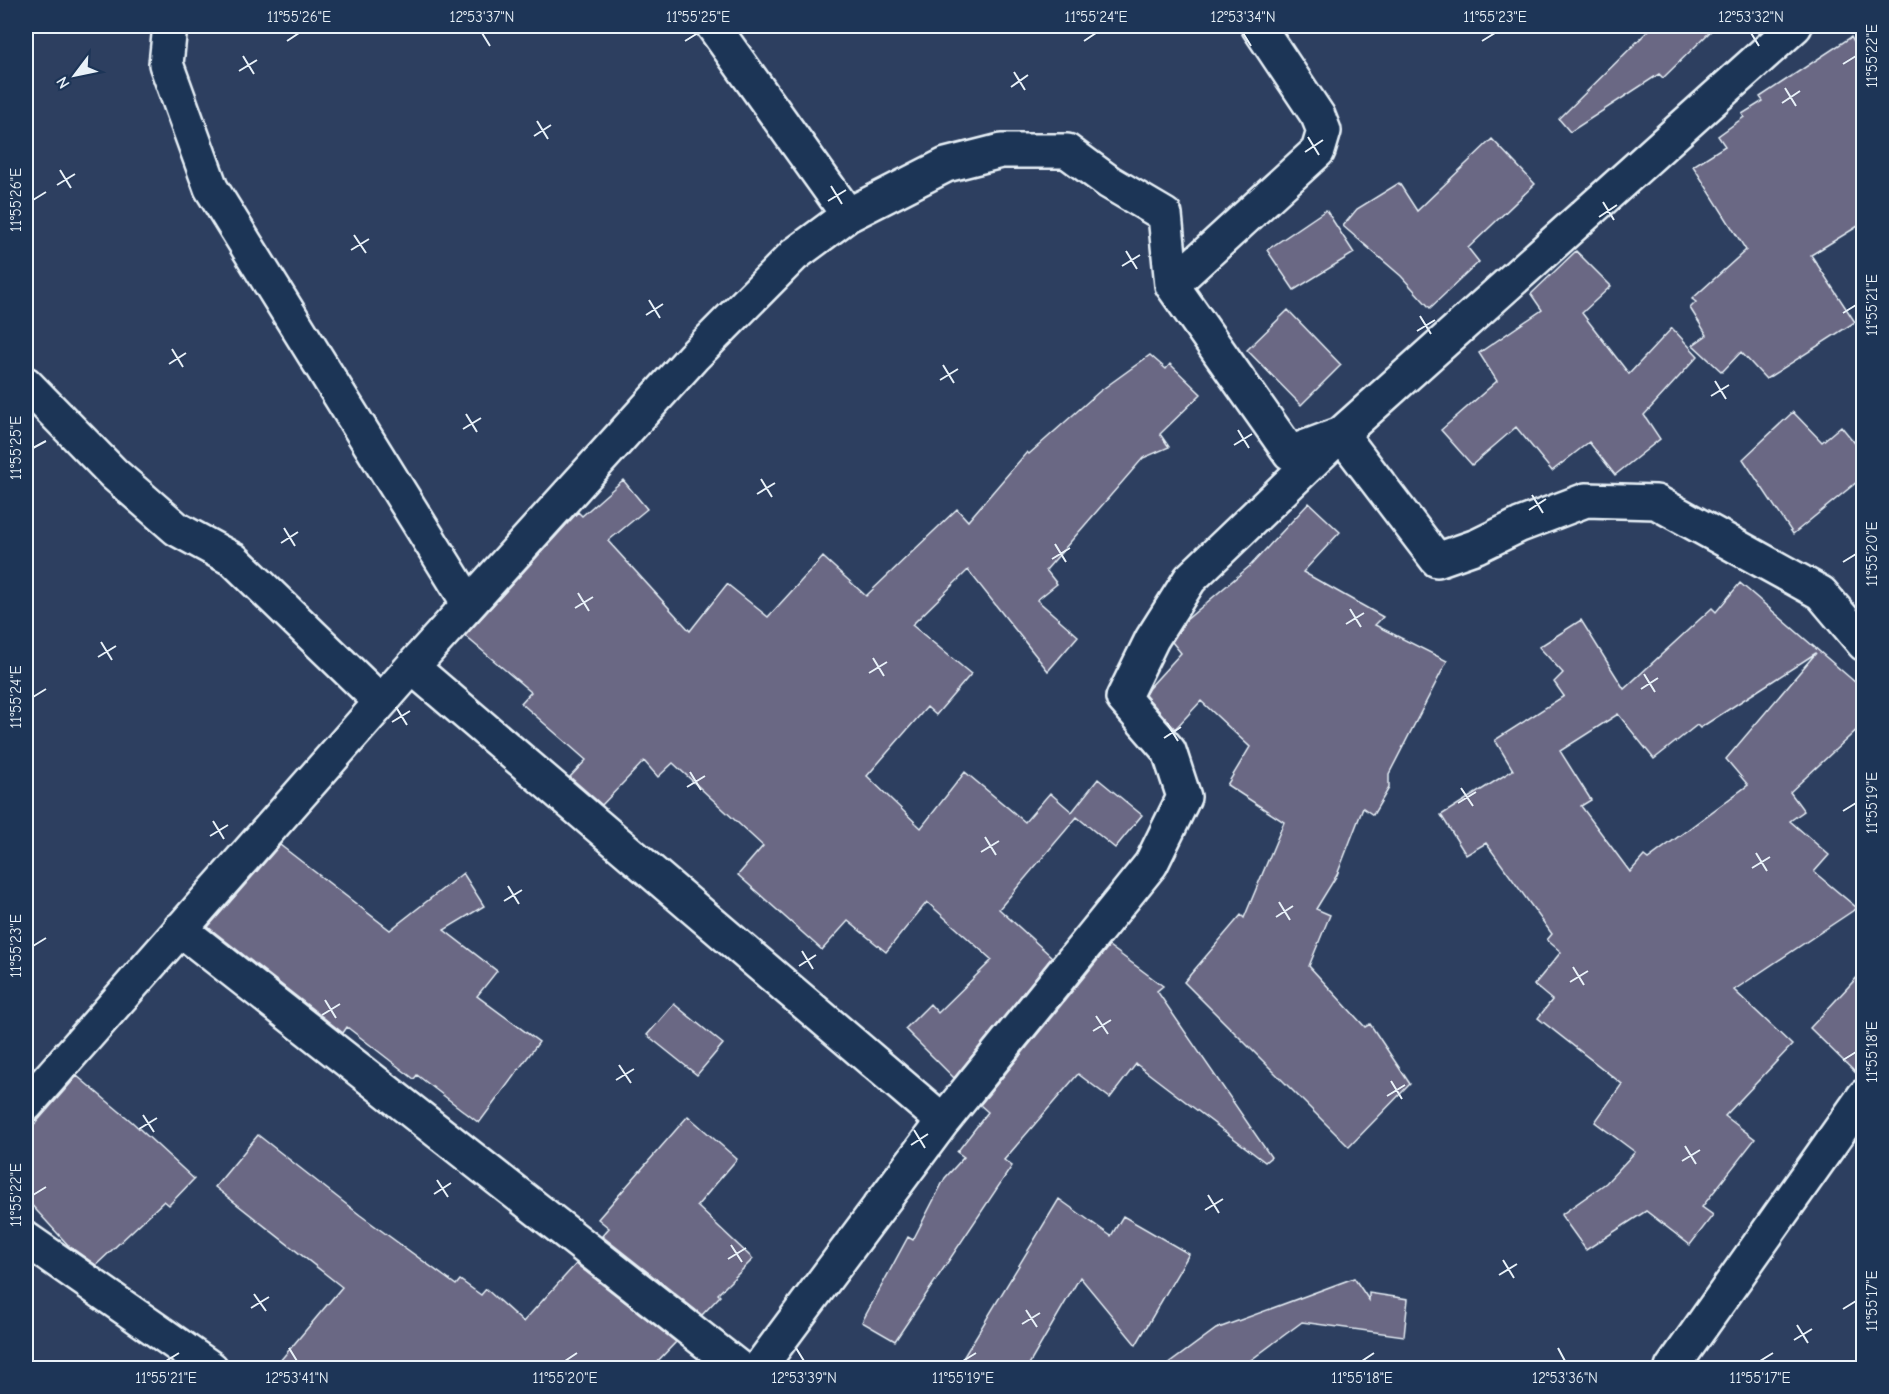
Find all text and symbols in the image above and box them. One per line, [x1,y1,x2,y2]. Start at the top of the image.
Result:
text: 11°55'26"E [267,8,331,26]
text: 12°53'37"N [450,8,514,26]
text: 11°55'25"E [666,8,730,26]
text: 11°55'24"E [1065,8,1128,26]
text: 12°53'34"N [1211,8,1276,26]
text: 11°55'23"E [1463,8,1527,26]
text: 12°53'32"N [1718,8,1784,26]
text: 11°55'22"E [1863,24,1881,88]
north arrow [45,45,105,105]
text: N [53,73,74,92]
text: 11°55'26"E [7,168,25,232]
text: 11°55'21"E [1863,274,1881,336]
text: 11°55'25"E [7,416,25,480]
text: 11°55'20"E [1863,522,1881,586]
text: 11°55'24"E [7,666,25,729]
text: 11°55'19"E [1863,772,1881,834]
text: 11°55'23"E [7,914,25,978]
text: 11°55'18"E [1863,1021,1881,1083]
text: 11°55'22"E [7,1163,25,1227]
text: 11°55'17"E [1863,1271,1881,1332]
text: 11°55'21"E [135,1369,197,1387]
text: 12°53'41"N [265,1369,329,1387]
text: 11°55'20"E [533,1369,597,1387]
text: 12°53'39"N [771,1369,837,1387]
text: 11°55'19"E [932,1369,994,1387]
text: 11°55'18"E [1331,1369,1393,1387]
text: 12°53'36"N [1532,1369,1598,1387]
text: 11°55'17"E [1730,1369,1791,1387]

